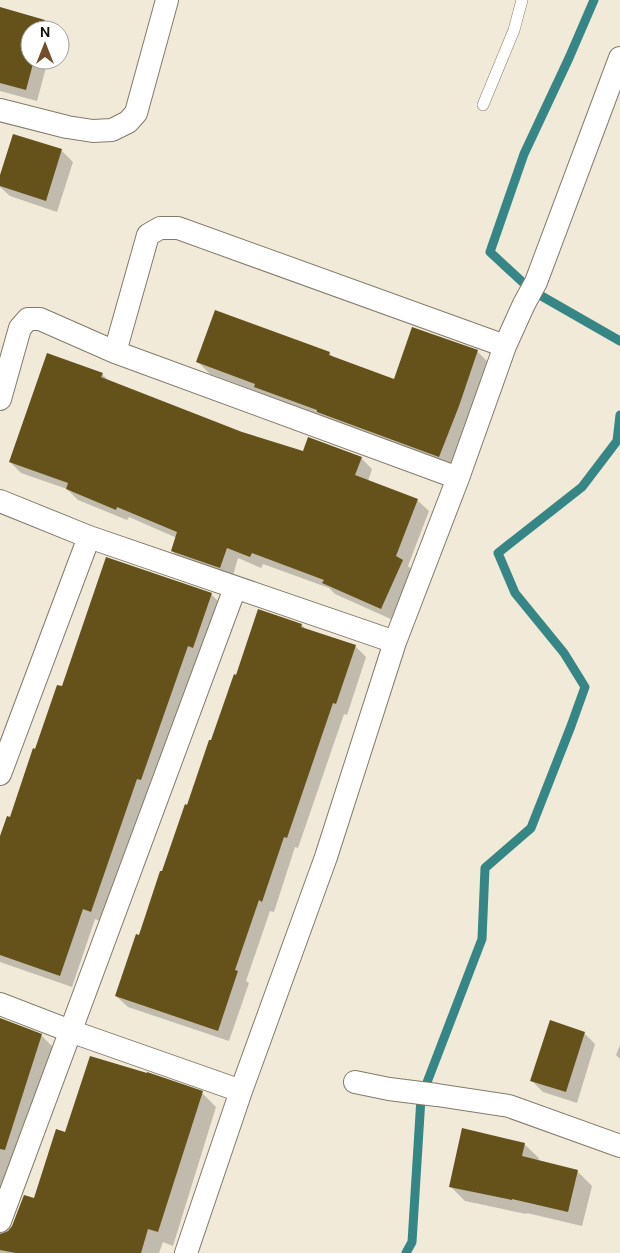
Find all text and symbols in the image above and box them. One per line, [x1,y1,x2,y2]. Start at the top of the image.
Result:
north arrow [20,20,70,70]
text: N [40,23,50,41]

